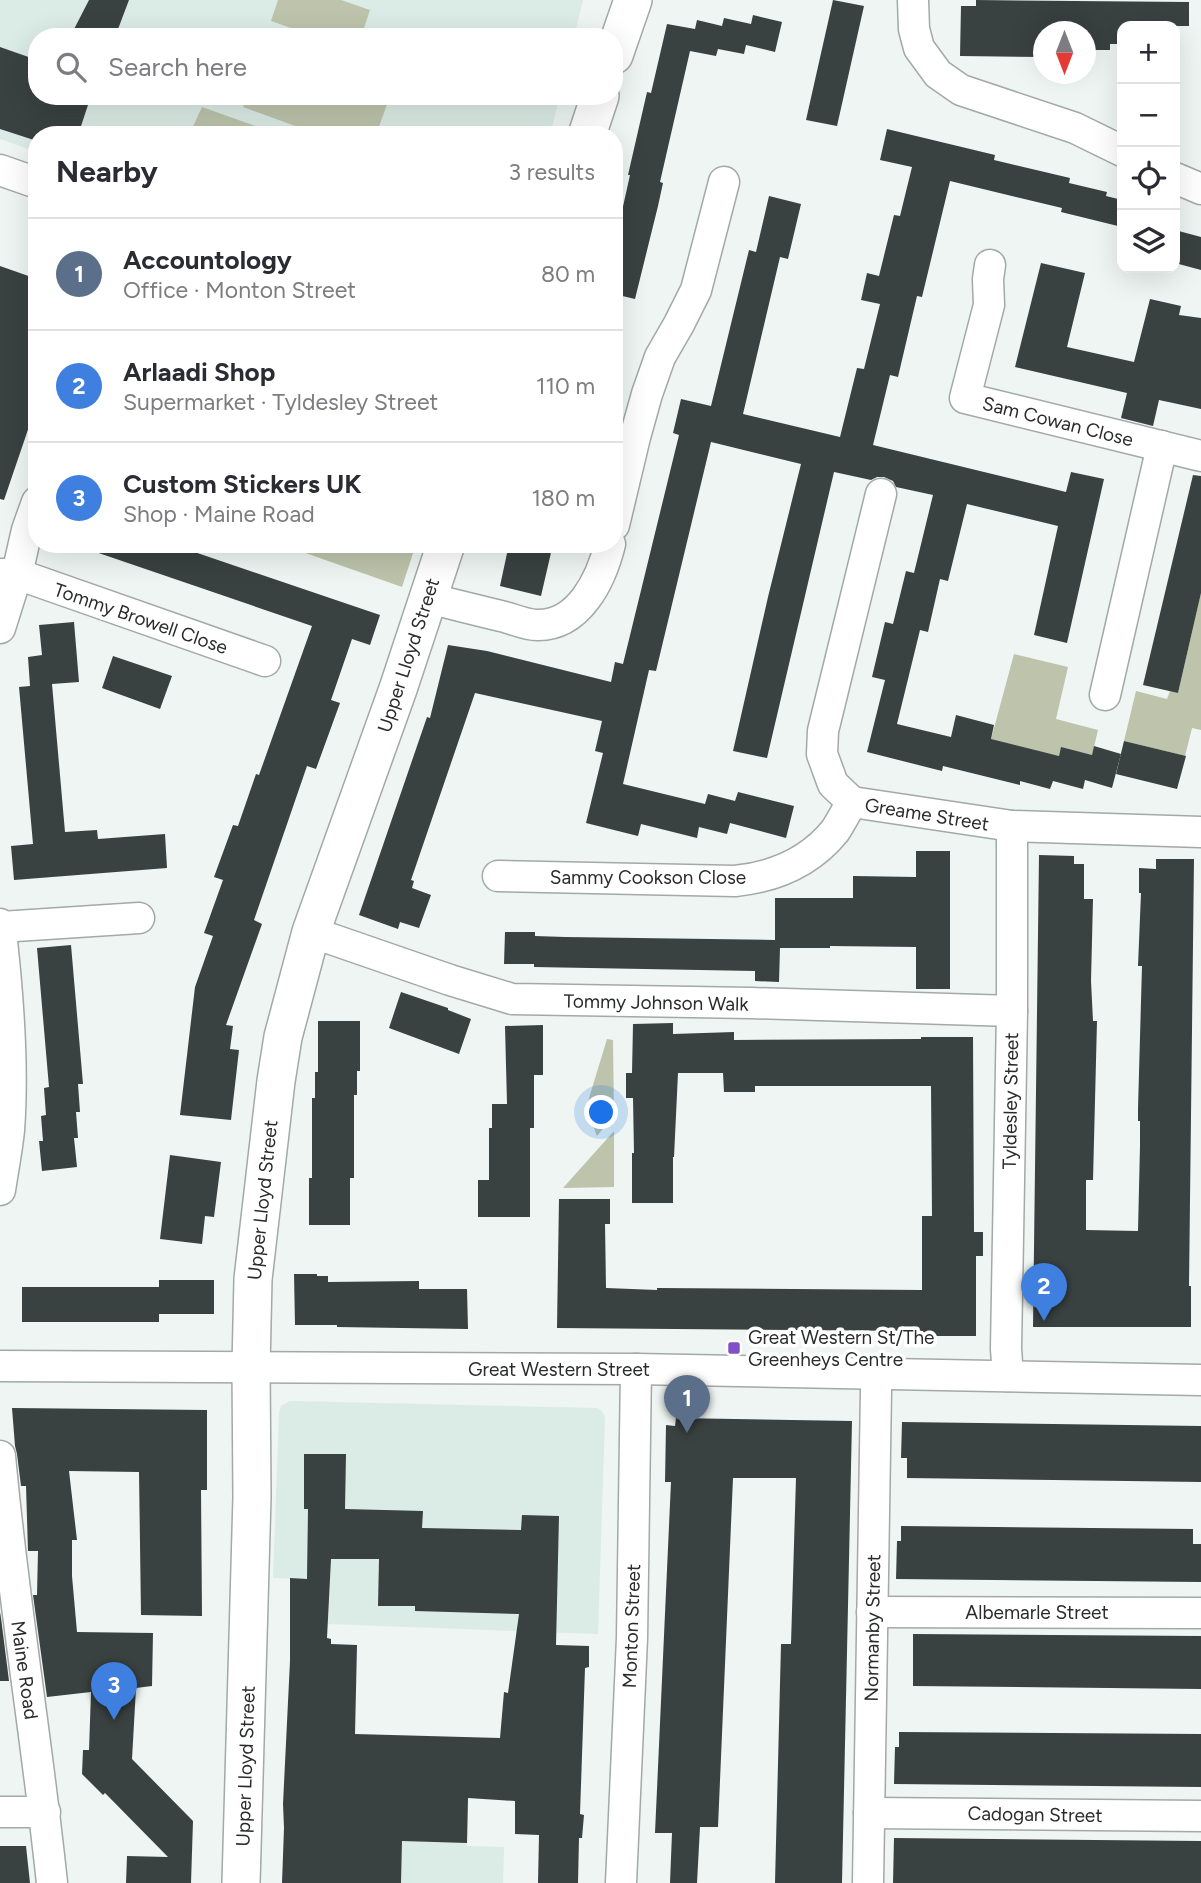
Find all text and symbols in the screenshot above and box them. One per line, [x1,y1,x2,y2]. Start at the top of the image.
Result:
north arrow [1033,21,1096,84]
map controls [1117,21,1180,273]
button: + [1117,21,1180,84]
search box [28,28,623,105]
icon: search [52,48,90,86]
text: Search here [108,51,247,83]
button: − [1117,84,1180,147]
button: locate [1117,147,1180,210]
text: Nearby [56,153,158,190]
text: 3 results [508,158,595,186]
button: layers [1117,210,1180,273]
text: Accountology [123,244,292,276]
text: 1 [74,260,84,288]
text: 80 m [541,260,595,288]
text: Office · Monton Street [123,276,356,304]
text: Arlaadi Shop [123,356,275,388]
text: 2 [72,372,86,400]
text: 110 m [536,372,595,400]
text: Supermarket · Tyldesley Street [123,388,438,416]
street label: Sam Cowan Close [980,392,1136,451]
text: Custom Stickers UK [123,468,362,500]
text: 3 [73,484,85,512]
text: 180 m [531,484,595,512]
text: Shop · Maine Road [123,500,315,528]
street label: Upper Lloyd Street [373,575,444,735]
street label: Tommy Browell Close [51,578,231,659]
street label: Greame Street [863,793,991,836]
street label: Sammy Cookson Close [550,866,746,889]
street label: Tommy Johnson Walk [563,989,749,1016]
street label: Tyldesley Street [998,1032,1023,1170]
your location [584,1095,618,1129]
street label: Upper Lloyd Street [243,1119,282,1281]
pin: 2 [1021,1263,1067,1321]
place label: Great Western St/The Greenheys Centre [748,1326,934,1371]
marker: Great Western St/The Greenheys Centre [726,1340,742,1356]
street label: Great Western Street [468,1358,650,1381]
pin: 1 [664,1375,710,1433]
street label: Normanby Street [860,1554,885,1702]
street label: Monton Street [618,1563,645,1689]
street label: Albemarle Street [965,1601,1109,1624]
street label: Maine Road [6,1619,43,1721]
pin: 3 [91,1662,137,1720]
street label: Upper Lloyd Street [231,1685,260,1847]
street label: Cadogan Street [967,1802,1103,1827]

